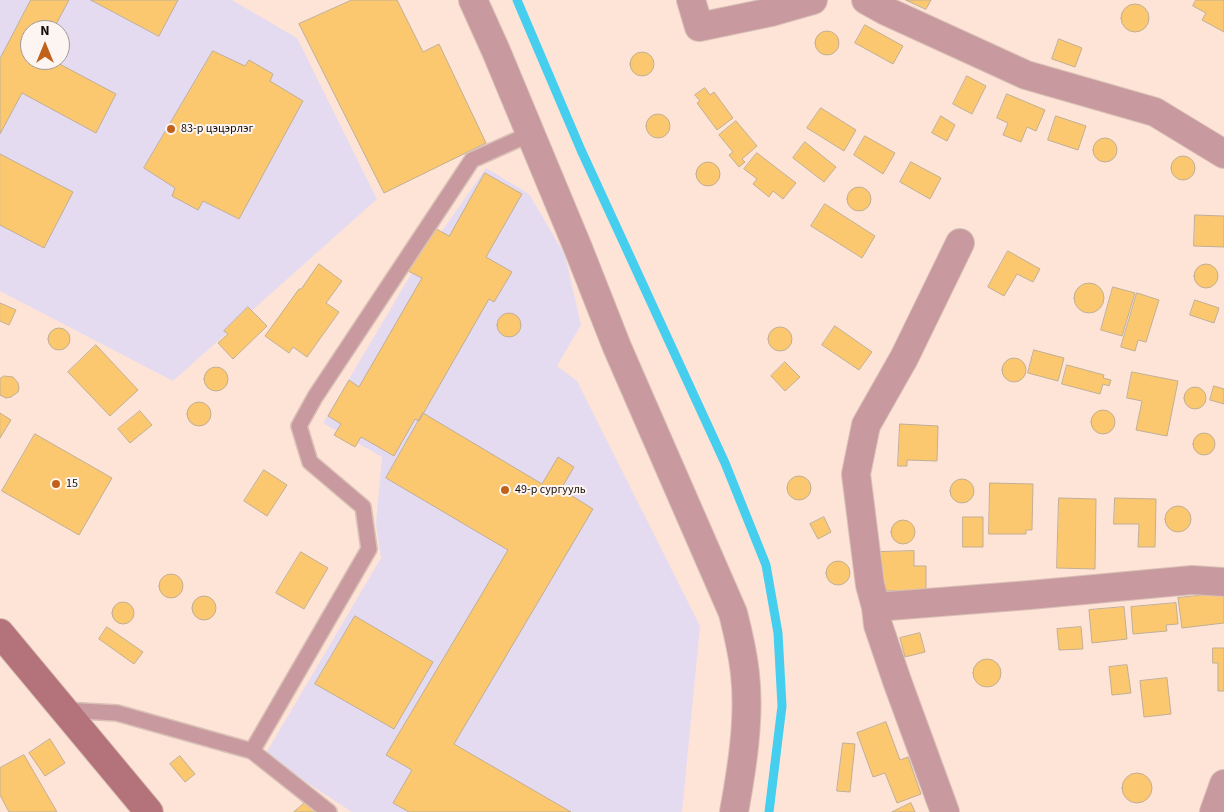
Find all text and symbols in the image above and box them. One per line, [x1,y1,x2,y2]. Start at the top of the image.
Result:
north arrow [20,20,70,70]
text: N [40,21,50,41]
place label: 83-р цэцэрлэг [181,122,253,136]
marker: 83-р цэцэрлэг [165,123,177,135]
place label: 15 [66,477,78,491]
marker: 15 [50,478,62,490]
place label: 49-р сургууль [515,483,586,497]
marker: 49-р сургууль [499,484,511,496]

